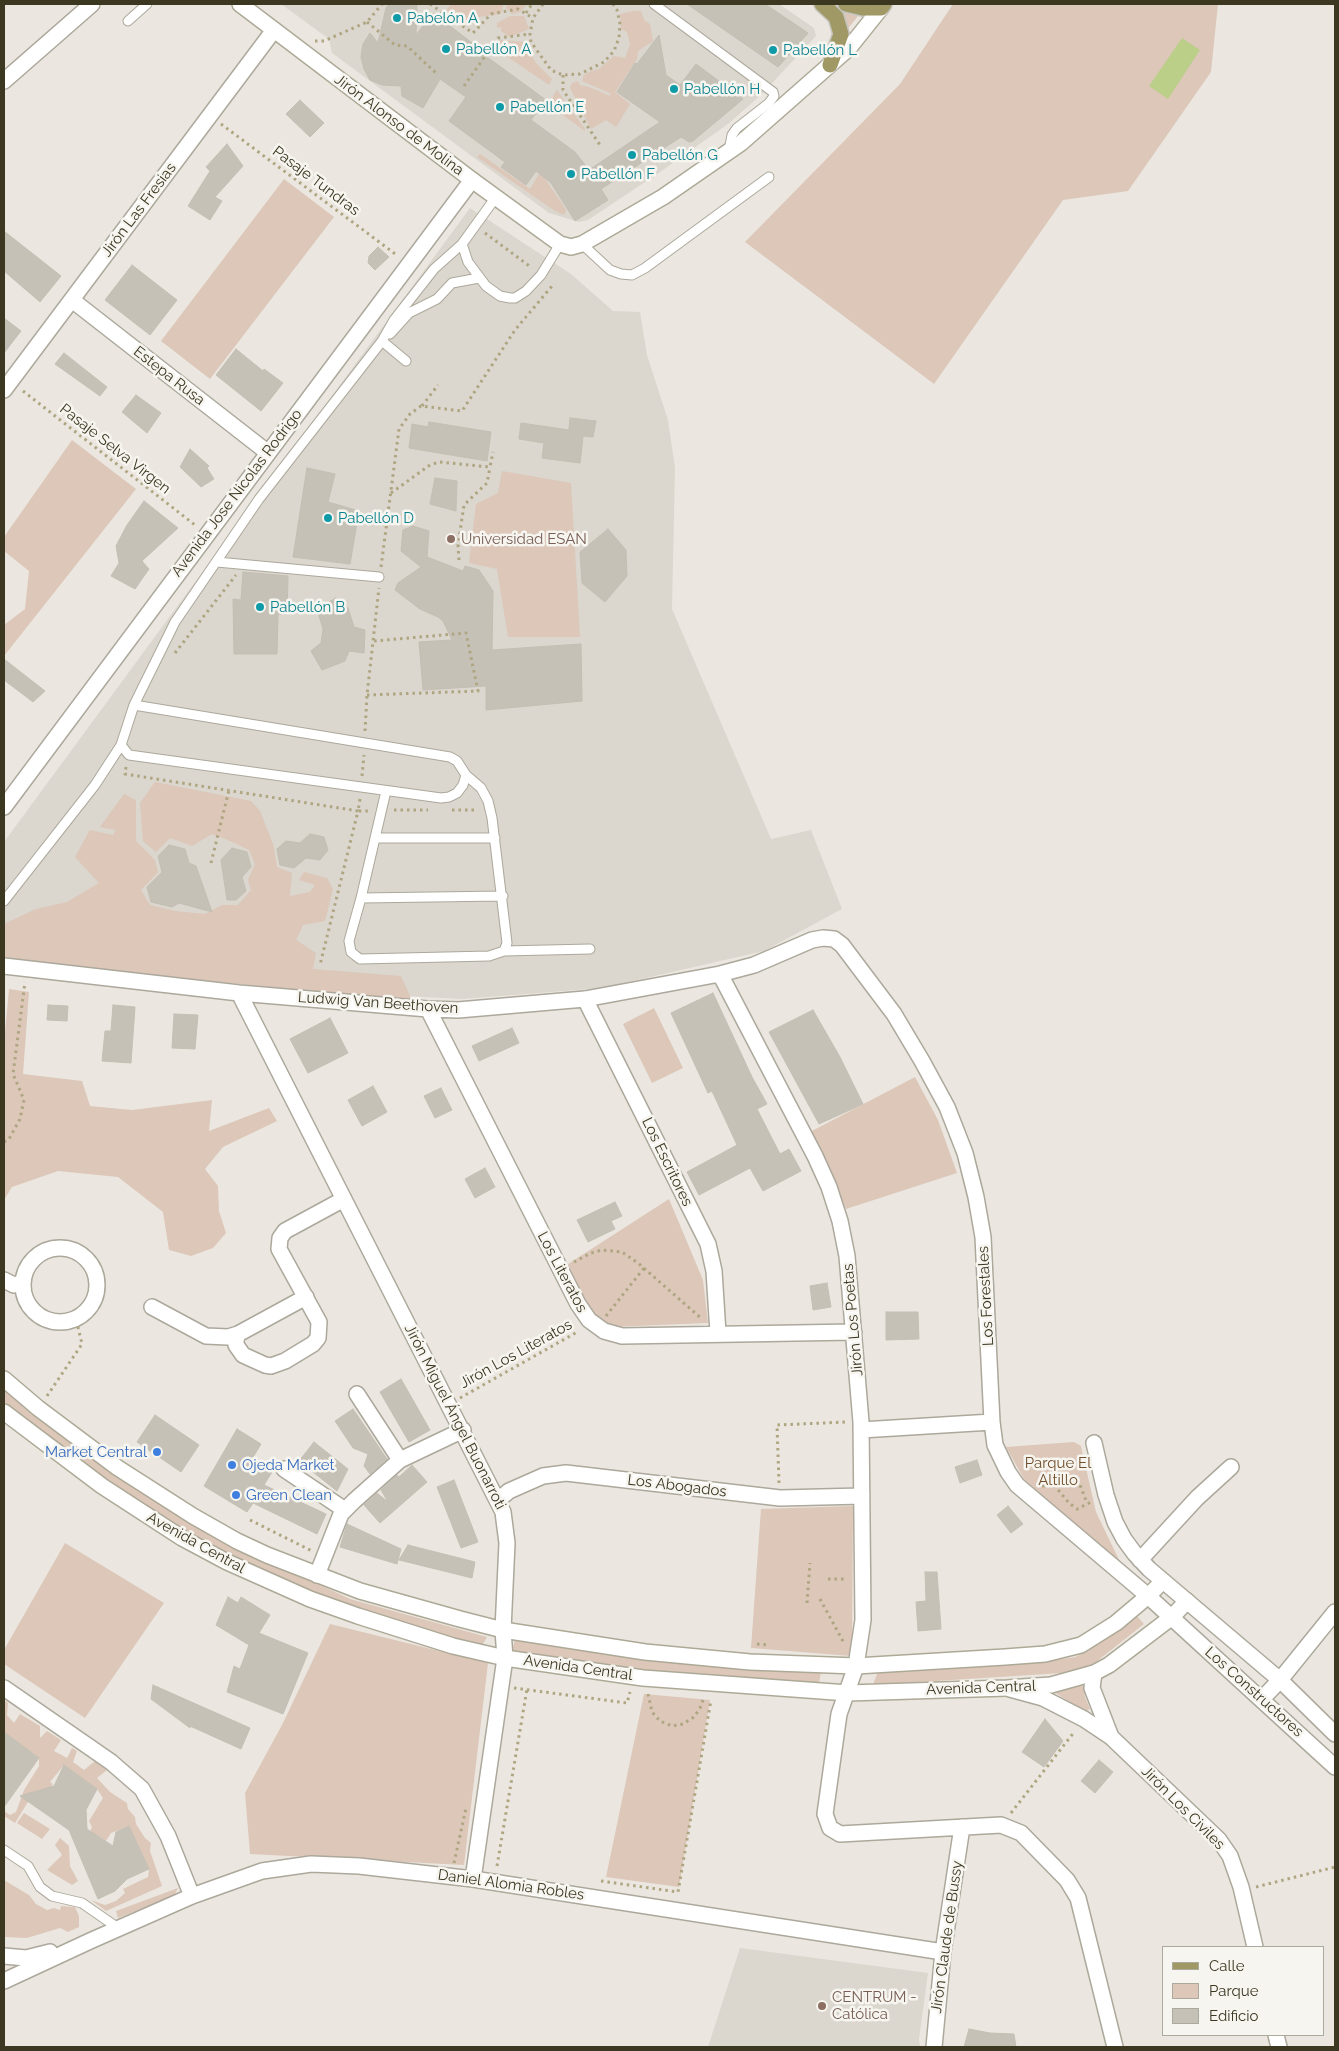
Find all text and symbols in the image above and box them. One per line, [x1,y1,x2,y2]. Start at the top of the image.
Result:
place label: Pabelón A [407,9,478,27]
marker: Pabelón A [391,12,403,24]
place label: Pabellón A [456,40,531,58]
place label: Pabellón L [783,41,857,59]
marker: Pabellón A [440,43,452,55]
marker: Pabellón L [767,44,779,56]
street label: Jirón Alonso de Molina [331,71,467,179]
place label: Pabellón H [684,80,760,98]
marker: Pabellón H [668,83,680,95]
place label: Pabellón E [510,98,584,116]
marker: Pabellón E [494,101,506,113]
street label: Pasaje Tundras [269,142,363,220]
place label: Pabellón G [642,146,718,164]
marker: Pabellón G [626,149,638,161]
street label: Jirón Las Fresias [98,159,180,261]
place label: Pabellón F [581,165,655,183]
marker: Pabellón F [565,168,577,180]
street label: Estepa Rusa [130,343,208,409]
street label: Pasaje Selva Virgen [56,400,174,498]
street label: Avenida Jose Nicolas Rodrigo [168,406,306,580]
place label: Pabellón D [338,509,414,527]
marker: Pabellón D [322,512,334,524]
place label: Universidad ESAN [461,530,587,548]
marker: Universidad ESAN [445,533,457,545]
place label: Pabellón B [270,598,345,616]
marker: Pabellón B [254,601,266,613]
street label: Ludwig Van Beethoven [297,988,459,1018]
street label: Los Escritores [638,1115,696,1209]
street label: Los Literatos [533,1229,591,1315]
street label: Los Forestales [974,1245,998,1347]
street label: Jirón Los Poetas [839,1263,867,1377]
street label: Jirón Los Literatos [457,1316,575,1392]
street label: Jirón Miguel Ángel Buonarroti [400,1321,510,1513]
place label: Market Central [45,1443,147,1461]
marker: Market Central [151,1446,163,1458]
park label: Parque El Altillo [1025,1454,1091,1489]
place label: Ojeda Market [242,1456,335,1474]
marker: Ojeda Market [226,1459,238,1471]
street label: Los Abogados [626,1471,728,1501]
place label: Green Clean [246,1486,332,1504]
marker: Green Clean [230,1489,242,1501]
street label: Avenida Central [144,1509,248,1577]
street label: Los Constructores [1201,1643,1307,1741]
street label: Avenida Central [522,1651,634,1685]
street label: Avenida Central [926,1677,1036,1699]
street label: Jirón Los Civiles [1138,1763,1228,1853]
street label: Jirón Claude de Bussy [927,1860,967,2014]
street label: Daniel Alomia Robles [437,1866,585,1904]
legend [1162,1946,1324,2036]
text: Calle [1209,1957,1244,1975]
text: Parque [1209,1982,1258,2000]
place label: CENTRUM - Católica [832,1988,917,2023]
marker: CENTRUM - Católica [816,2000,828,2012]
text: Edificio [1209,2007,1259,2025]

